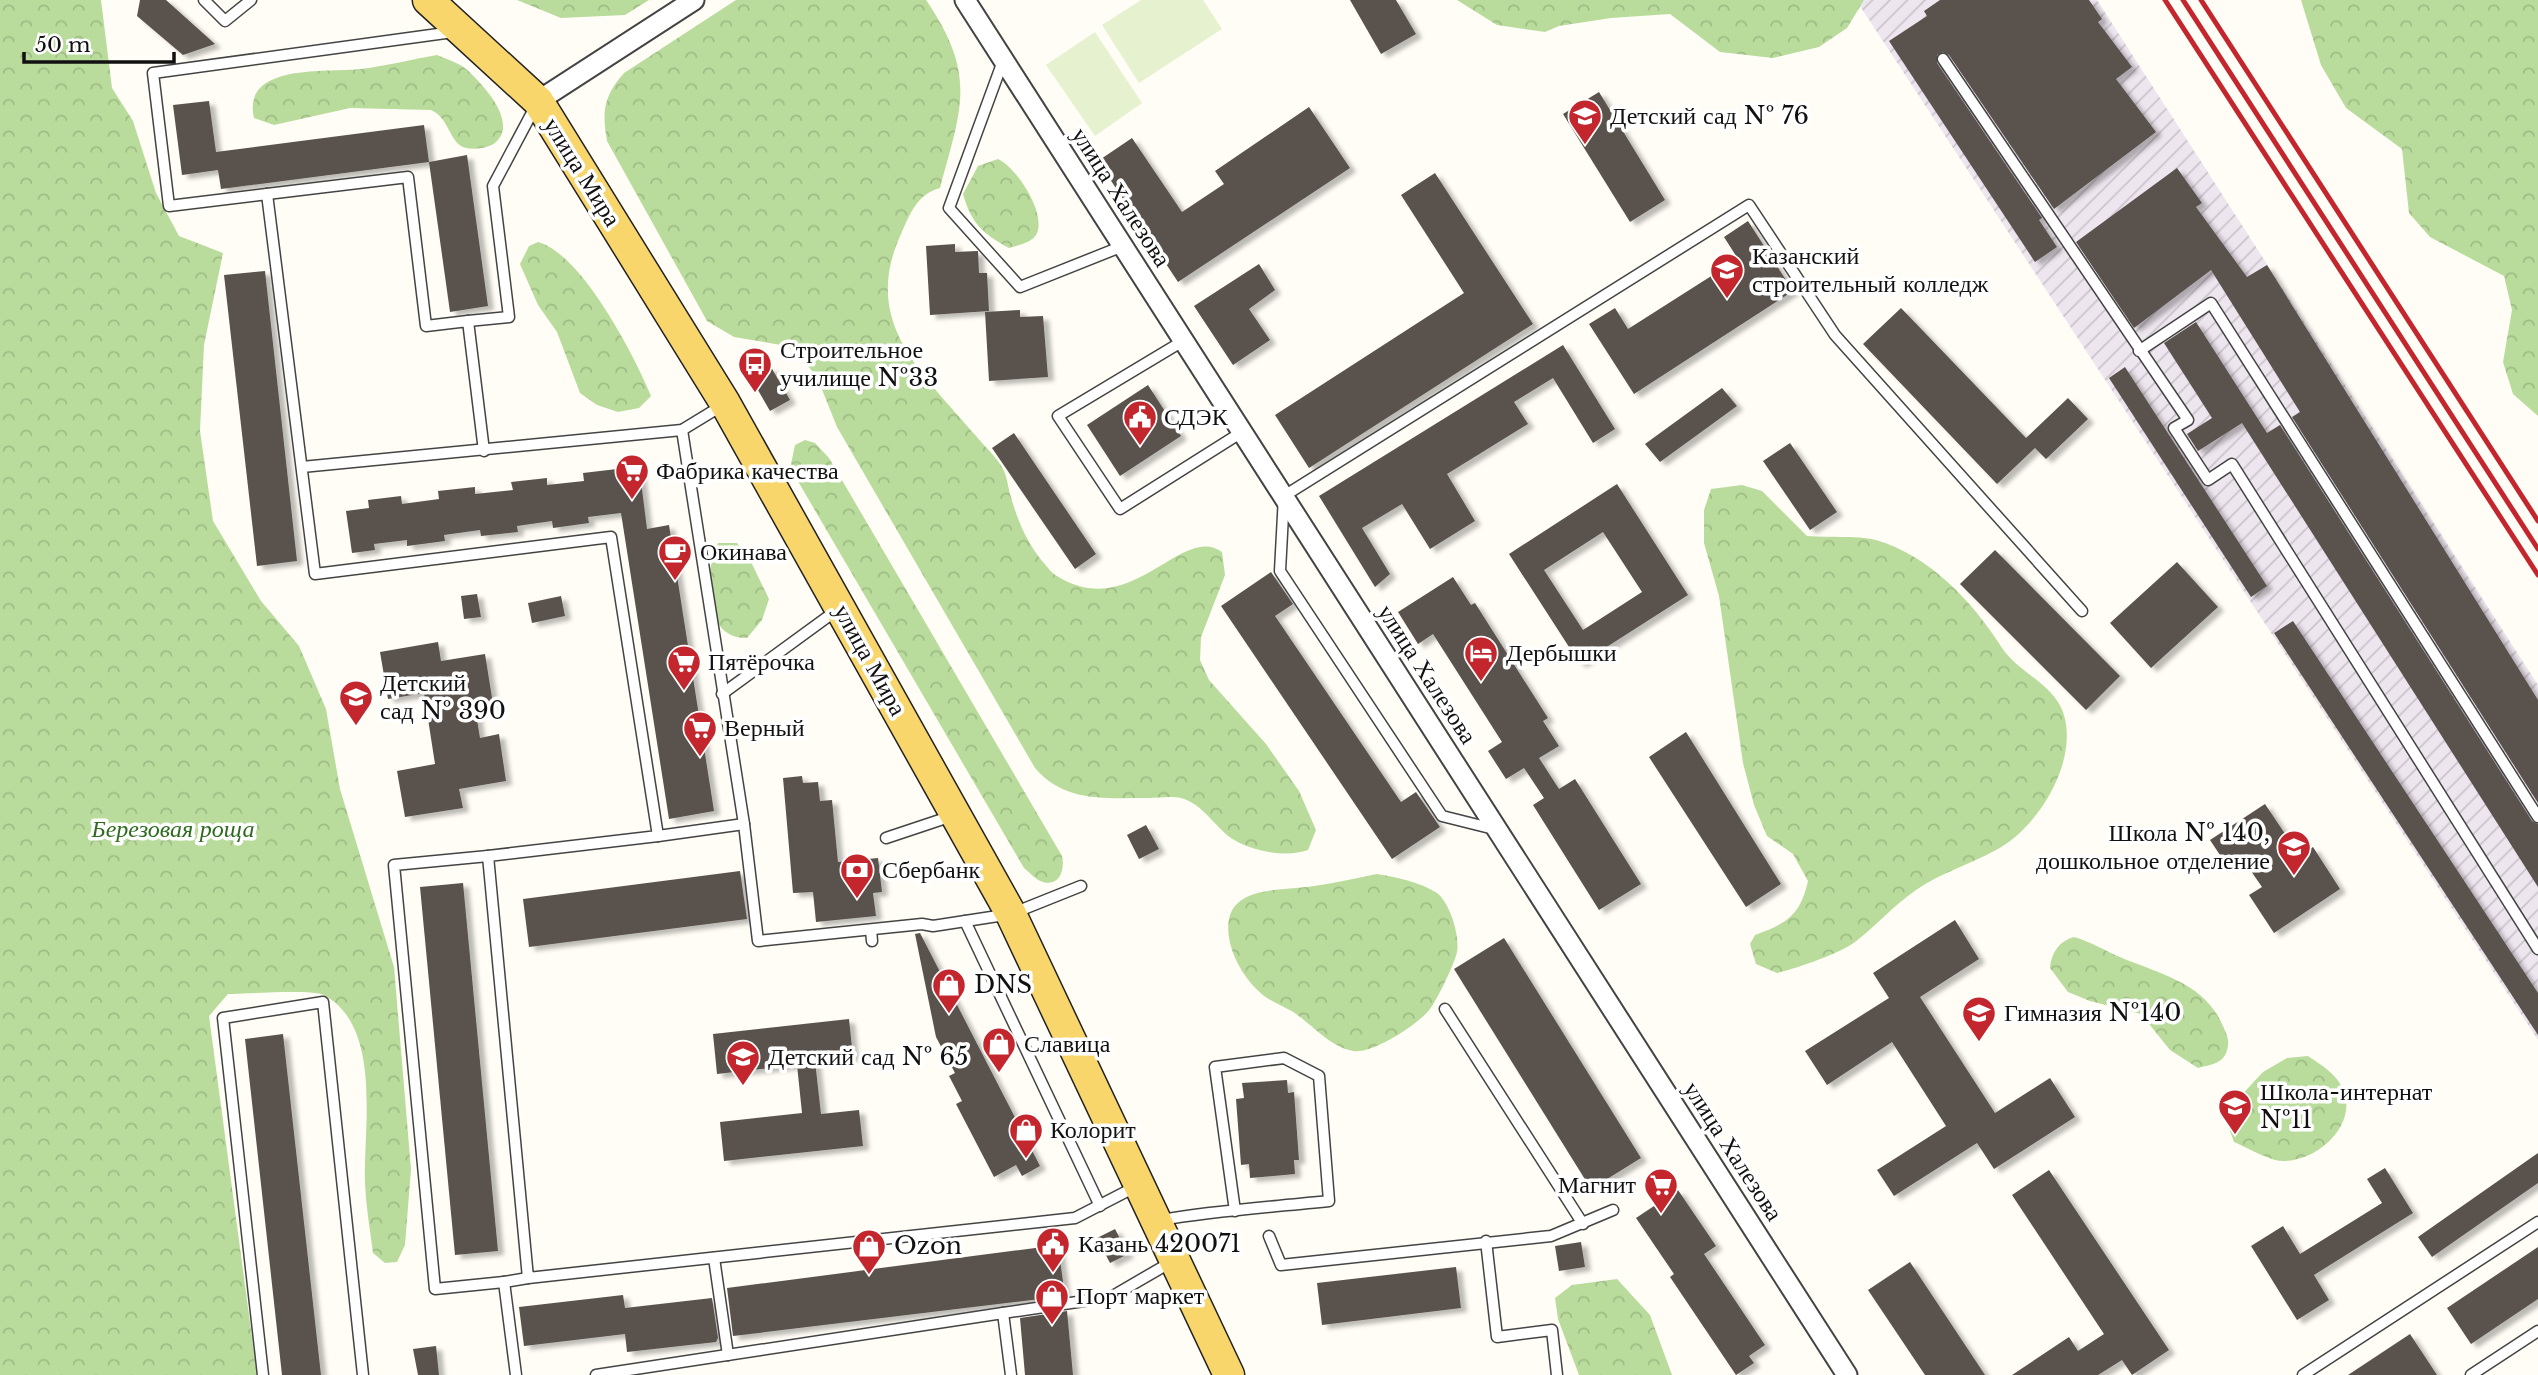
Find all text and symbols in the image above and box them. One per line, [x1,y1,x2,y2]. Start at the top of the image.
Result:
scale bar [24,21,175,65]
text: 50 m [35,32,91,58]
school or university icon: Детский сад № 76 [1566,97,1604,146]
place label: Детский сад № 76 [1610,101,1809,130]
street label: улица Мира [538,112,627,232]
street label: улица Халезова [1066,122,1177,272]
place label: Казанский строительный колледж [1752,241,1989,298]
school or university icon: Казанский строительный колледж [1708,251,1746,300]
place label: Строительное училище №33 [780,335,938,392]
bus stop icon: Строительное училище №33 [736,345,774,394]
public building icon: СДЭК [1121,398,1159,447]
place label: СДЭК [1164,402,1229,431]
supermarket icon: Фабрика качества [613,452,651,501]
place label: Фабрика качества [656,456,839,485]
cafe icon: Окинава [656,533,694,582]
place label: Окинава [700,537,787,566]
street label: улица Мира [828,599,913,721]
street label: улица Халезова [1372,599,1483,749]
hotel icon: Дербышки [1462,634,1500,683]
place label: Дербышки [1506,638,1617,667]
supermarket icon: Пятёрочка [665,643,703,692]
place label: Пятёрочка [708,647,815,676]
place label: Детский сад № 390 [380,668,506,725]
school or university icon: Детский сад № 390 [337,678,375,727]
supermarket icon: Верный [681,709,719,758]
place label: Верный [724,713,805,742]
park label: Березовая роща [91,814,254,843]
place label: Школа № 140, дошкольное отделение [2036,818,2270,875]
school or university icon: Школа № 140, дошкольное отделение [2275,828,2313,877]
bank icon: Сбербанк [838,851,876,900]
place label: Сбербанк [882,855,981,884]
shop icon: DNS [930,966,968,1015]
place label: DNS [974,970,1032,999]
school or university icon: Гимназия №140 [1960,994,1998,1043]
place label: Гимназия №140 [2004,998,2181,1027]
shop icon: Славица [980,1025,1018,1074]
place label: Славица [1024,1029,1111,1058]
school or university icon: Детский сад № 65 [724,1038,762,1087]
place label: Детский сад № 65 [768,1042,968,1071]
street label: улица Халезова [1678,1076,1789,1226]
place label: Школа-интернат №11 [2260,1077,2433,1134]
school or university icon: Школа-интернат №11 [2216,1087,2254,1136]
shop icon: Колорит [1007,1111,1045,1160]
place label: Колорит [1050,1115,1136,1144]
supermarket icon: Магнит [1642,1166,1680,1215]
place label: Магнит [1558,1170,1637,1199]
public building icon: Казань 420071 [1034,1225,1072,1274]
shop icon: Ozon [850,1227,888,1276]
place label: Казань 420071 [1078,1229,1241,1258]
place label: Ozon [894,1231,962,1260]
shop icon: Порт маркет [1033,1277,1071,1326]
place label: Порт маркет [1076,1281,1205,1310]

